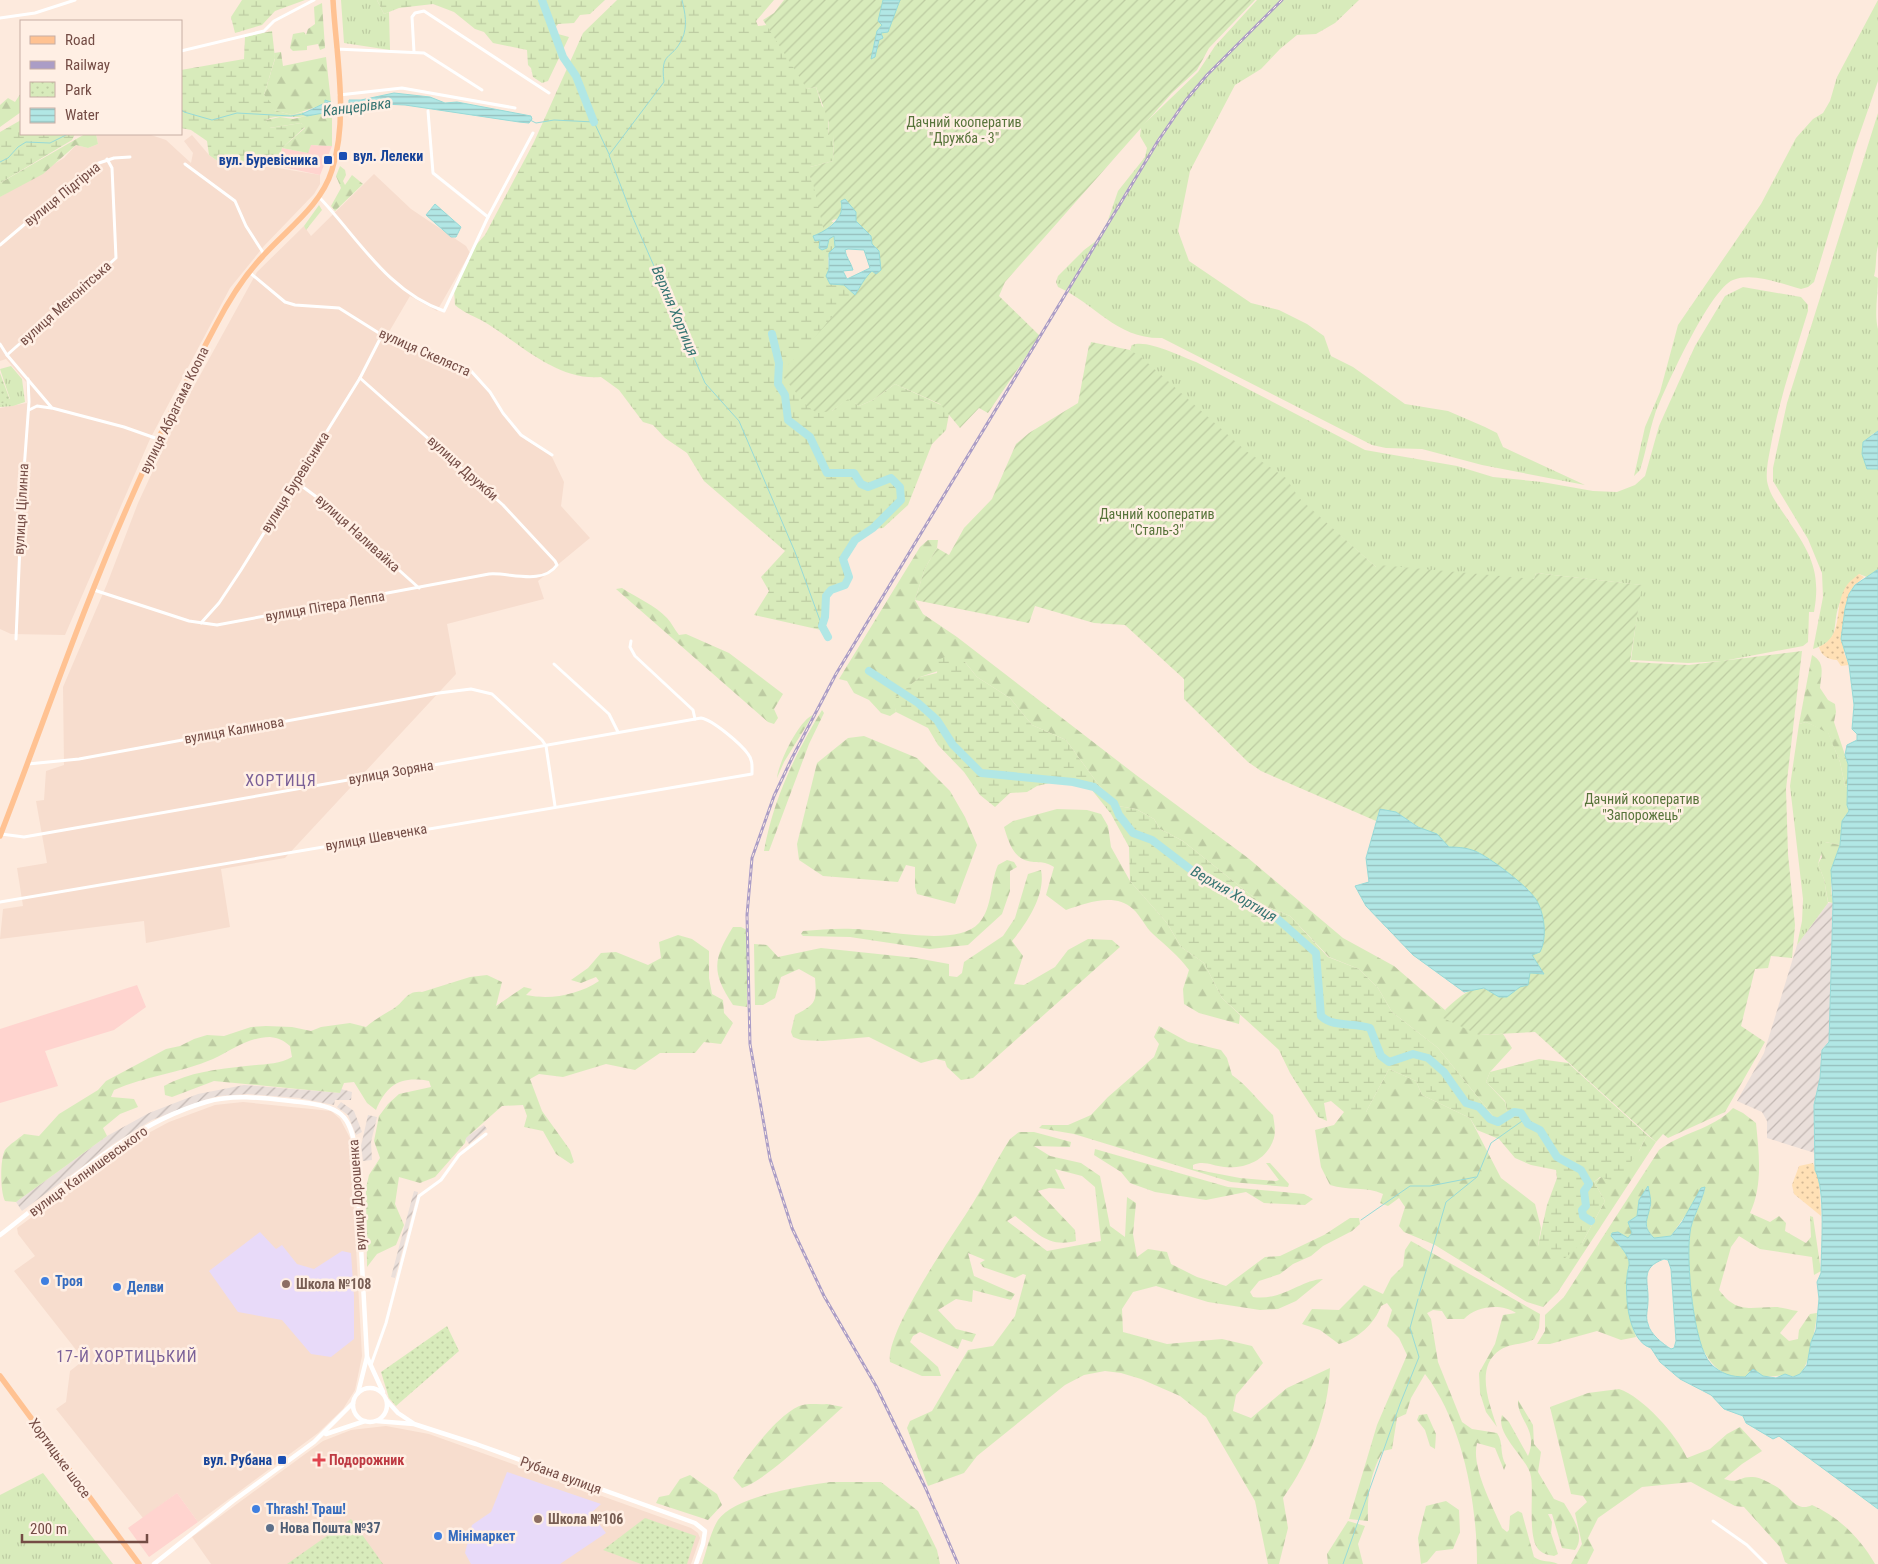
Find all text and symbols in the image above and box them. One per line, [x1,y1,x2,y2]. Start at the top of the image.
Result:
legend [20,20,182,135]
text: Road [65,31,95,49]
text: Railway [65,56,110,74]
text: Park [65,81,92,99]
water label: Канцерівка [322,94,392,120]
text: Water [65,106,100,124]
park label: Дачний кооператив "Дружба - 3" [906,114,1022,146]
place label: вул. Лелеки [353,148,423,164]
marker: вул. Лелеки [337,150,349,162]
place label: вул. Буревісника [219,152,318,168]
marker: вул. Буревісника [322,154,334,166]
street label: вулиця Підгірна [21,159,103,229]
street label: вулиця Менонітська [16,258,114,348]
water label: Верхня Хортиця [648,263,702,359]
street label: вулиця Скеляста [377,325,473,379]
street label: вулиця Абрагама Коопа [136,344,212,476]
street label: вулиця Буревісника [258,429,332,535]
street label: вулиця Дружби [425,432,501,504]
street label: вулиця Цілинна [11,463,31,555]
street label: вулиця Наливайка [312,491,404,575]
park label: Дачний кооператив "Сталь-3" [1099,506,1215,538]
street label: вулиця Пітера Леппа [264,588,386,624]
street label: вулиця Калинова [183,713,285,747]
street label: вулиця Зоряна [347,757,435,787]
district label: ХОРТИЦЯ [245,771,317,790]
park label: Дачний кооператив "Запорожець" [1584,791,1700,823]
street label: вулиця Шевченка [324,820,428,854]
water label: Верхня Хортиця [1188,862,1280,926]
street label: вулиця Калнишевського [26,1123,150,1219]
street label: вулиця Дорошенка [345,1139,369,1251]
place label: Троя [55,1273,83,1289]
marker: Троя [39,1275,51,1287]
place label: Школа №108 [296,1276,371,1292]
marker: Школа №108 [280,1278,292,1290]
place label: Делви [127,1279,164,1295]
marker: Делви [111,1281,123,1293]
district label: 17-Й ХОРТИЦЬКИЙ [56,1347,198,1366]
street label: Хортицьке шосе [26,1415,94,1501]
place label: вул. Рубана [203,1452,272,1468]
place label: Подорожник [329,1452,404,1468]
street label: Рубана вулиця [518,1453,604,1497]
marker: вул. Рубана [276,1454,288,1466]
marker: Подорожник [313,1454,325,1466]
place label: Thrash! Траш! [266,1501,346,1517]
marker: Thrash! Траш! [250,1503,262,1515]
place label: Школа №106 [548,1511,623,1527]
scale bar [22,1512,148,1544]
marker: Школа №106 [532,1513,544,1525]
text: 200 m [30,1520,67,1538]
place label: Нова Пошта №37 [280,1520,380,1536]
marker: Нова Пошта №37 [264,1522,276,1534]
place label: Мiнiмаркет [448,1528,516,1544]
marker: Мiнiмаркет [432,1530,444,1542]

